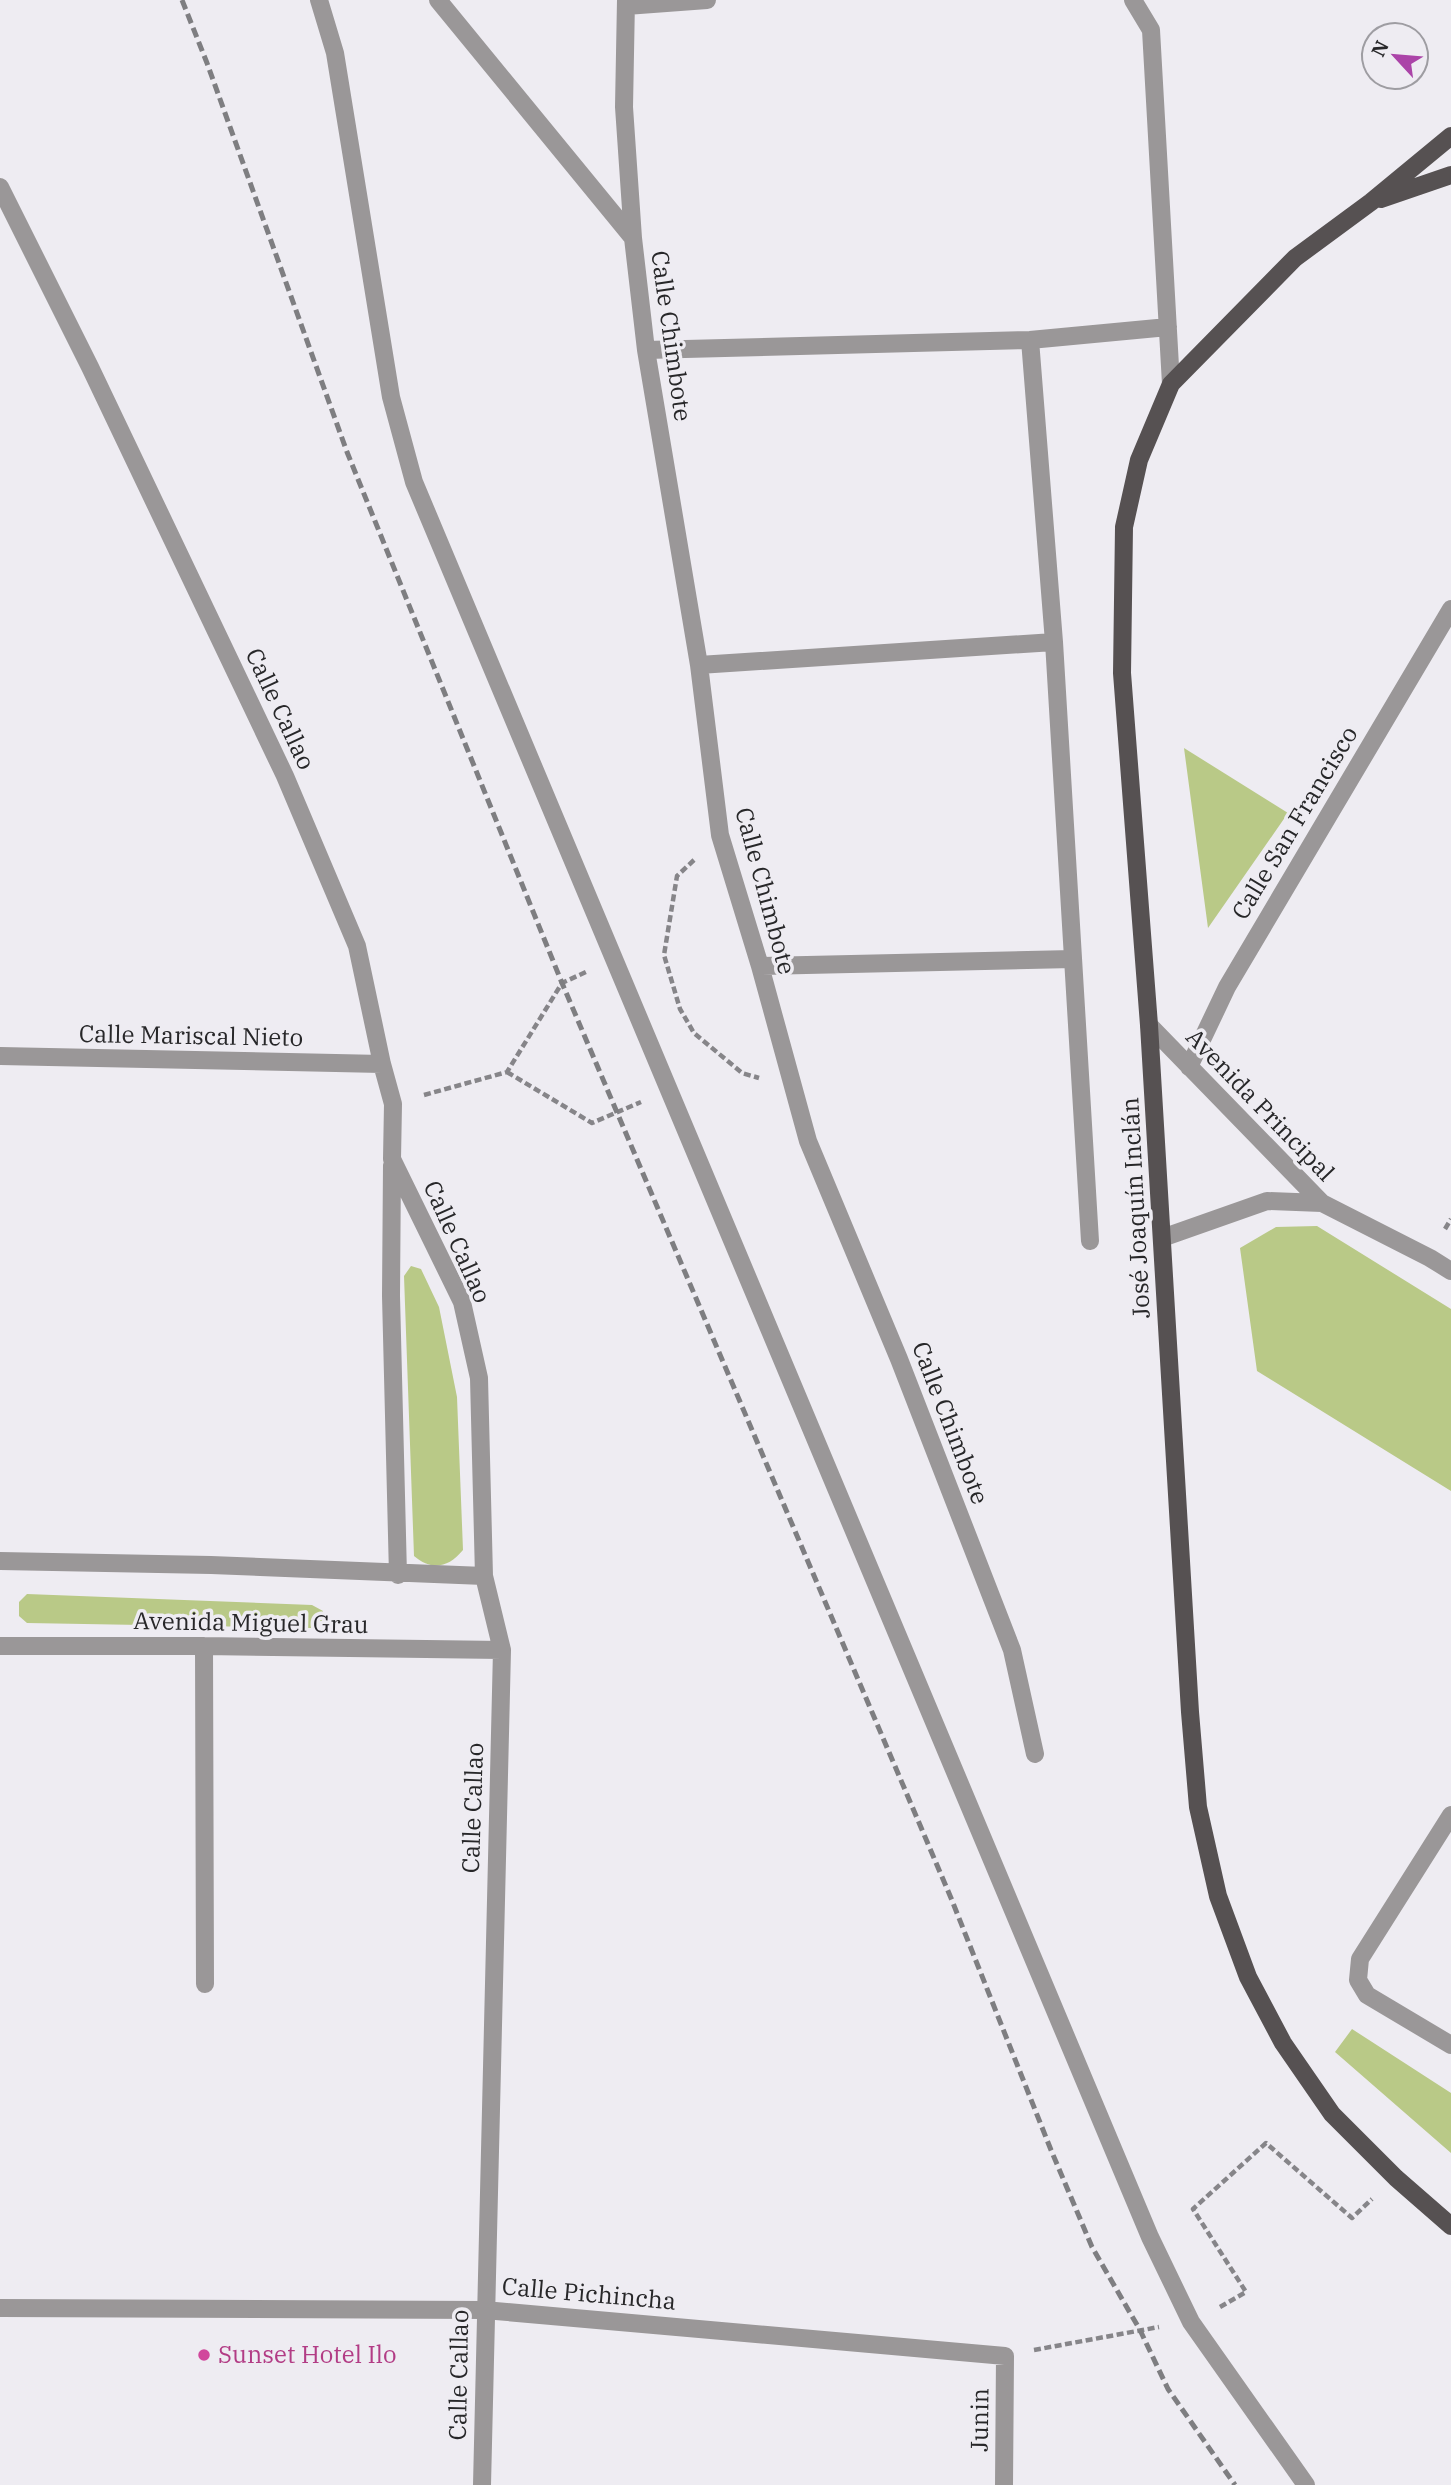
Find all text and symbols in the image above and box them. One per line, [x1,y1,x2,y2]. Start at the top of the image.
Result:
north arrow [1360,21,1430,91]
text: N [1366,37,1394,61]
street label: Calle Chimbote [644,249,700,423]
street label: Calle Callao [239,643,323,775]
street label: Calle San Francisco [1224,720,1365,925]
street label: Calle Chimbote [728,804,804,978]
street label: Calle Mariscal Nieto [79,1017,304,1053]
street label: Avenida Principal [1179,1021,1342,1188]
street label: José Joaquín Inclán [1113,1097,1157,1319]
street label: Calle Callao [417,1175,499,1308]
street label: Calle Chimbote [905,1337,997,1509]
street label: Avenida Miguel Grau [133,1604,369,1640]
street label: Calle Callao [454,1742,490,1874]
street label: Calle Pichincha [501,2269,677,2317]
street label: Calle Callao [441,2309,475,2441]
place label: Sunset Hotel Ilo [218,2338,397,2370]
marker: Sunset Hotel Ilo [196,2347,212,2363]
street label: Junin [962,2388,996,2452]

